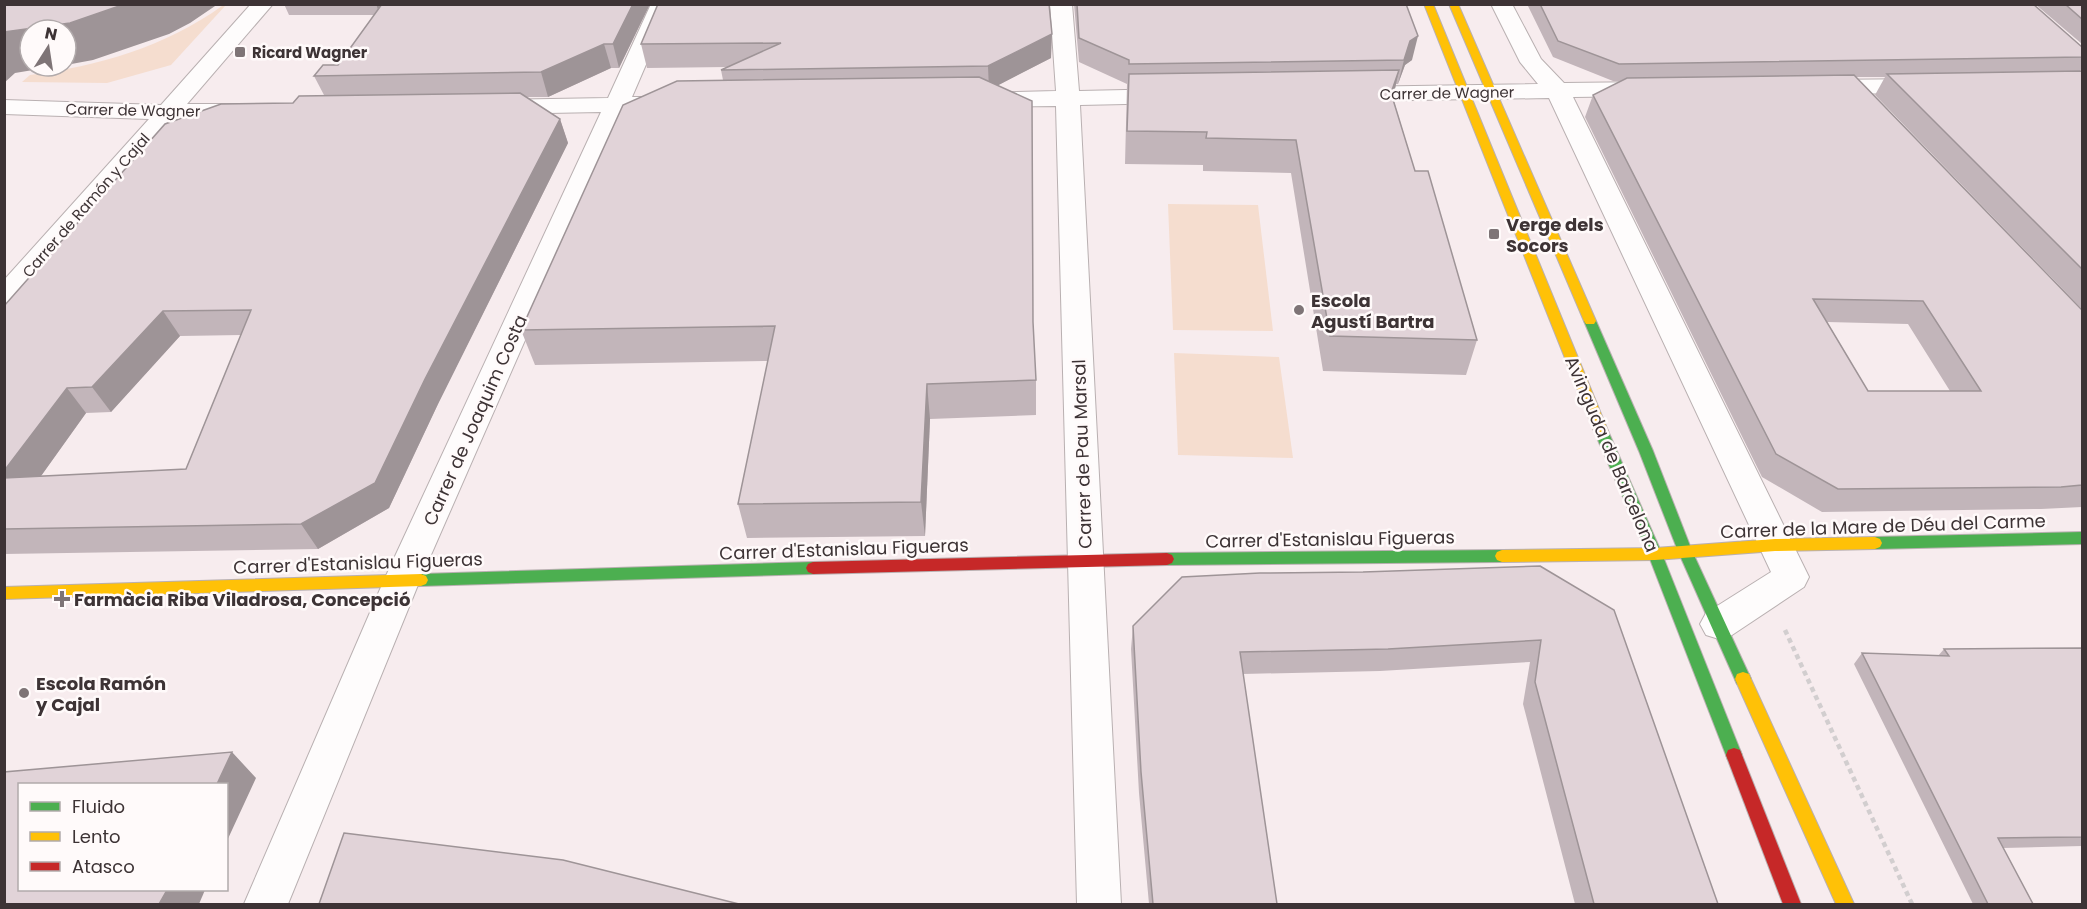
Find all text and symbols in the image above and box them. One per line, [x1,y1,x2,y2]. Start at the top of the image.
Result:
north arrow [18,18,78,78]
text: N [43,21,59,46]
place label: Ricard Wagner [252,42,368,63]
marker: Ricard Wagner [233,45,247,59]
street label: Carrer de Wagner [1379,81,1515,105]
street label: Carrer de Wagner [65,98,201,122]
street label: Carrer de Ramón y Cajal [17,128,155,282]
place label: Verge dels Socors [1506,212,1604,258]
marker: Verge dels Socors [1487,227,1501,241]
place label: Escola Agustí Bartra [1311,288,1435,334]
marker: Escola Agustí Bartra [1292,303,1306,317]
street label: Carrer de Joaquim Costa [417,311,533,529]
street label: Avinguda de Barcelona [1559,352,1665,556]
street label: Carrer de Pau Marsal [1066,359,1098,549]
street label: Carrer de la Mare de Déu del Carme [1720,508,2046,544]
street label: Carrer d'Estanislau Figueras [1205,524,1455,554]
street label: Carrer d'Estanislau Figueras [719,532,969,566]
street label: Carrer d'Estanislau Figueras [233,546,483,580]
place label: Farmàcia Riba Viladrosa, Concepció [74,587,410,612]
marker: Farmàcia Riba Viladrosa, Concepció [55,592,69,606]
place label: Escola Ramón y Cajal [35,671,166,717]
marker: Escola Ramón y Cajal [17,686,31,700]
legend [18,783,228,891]
text: Fluido [72,794,125,819]
text: Lento [72,824,121,849]
text: Atasco [72,854,135,879]

